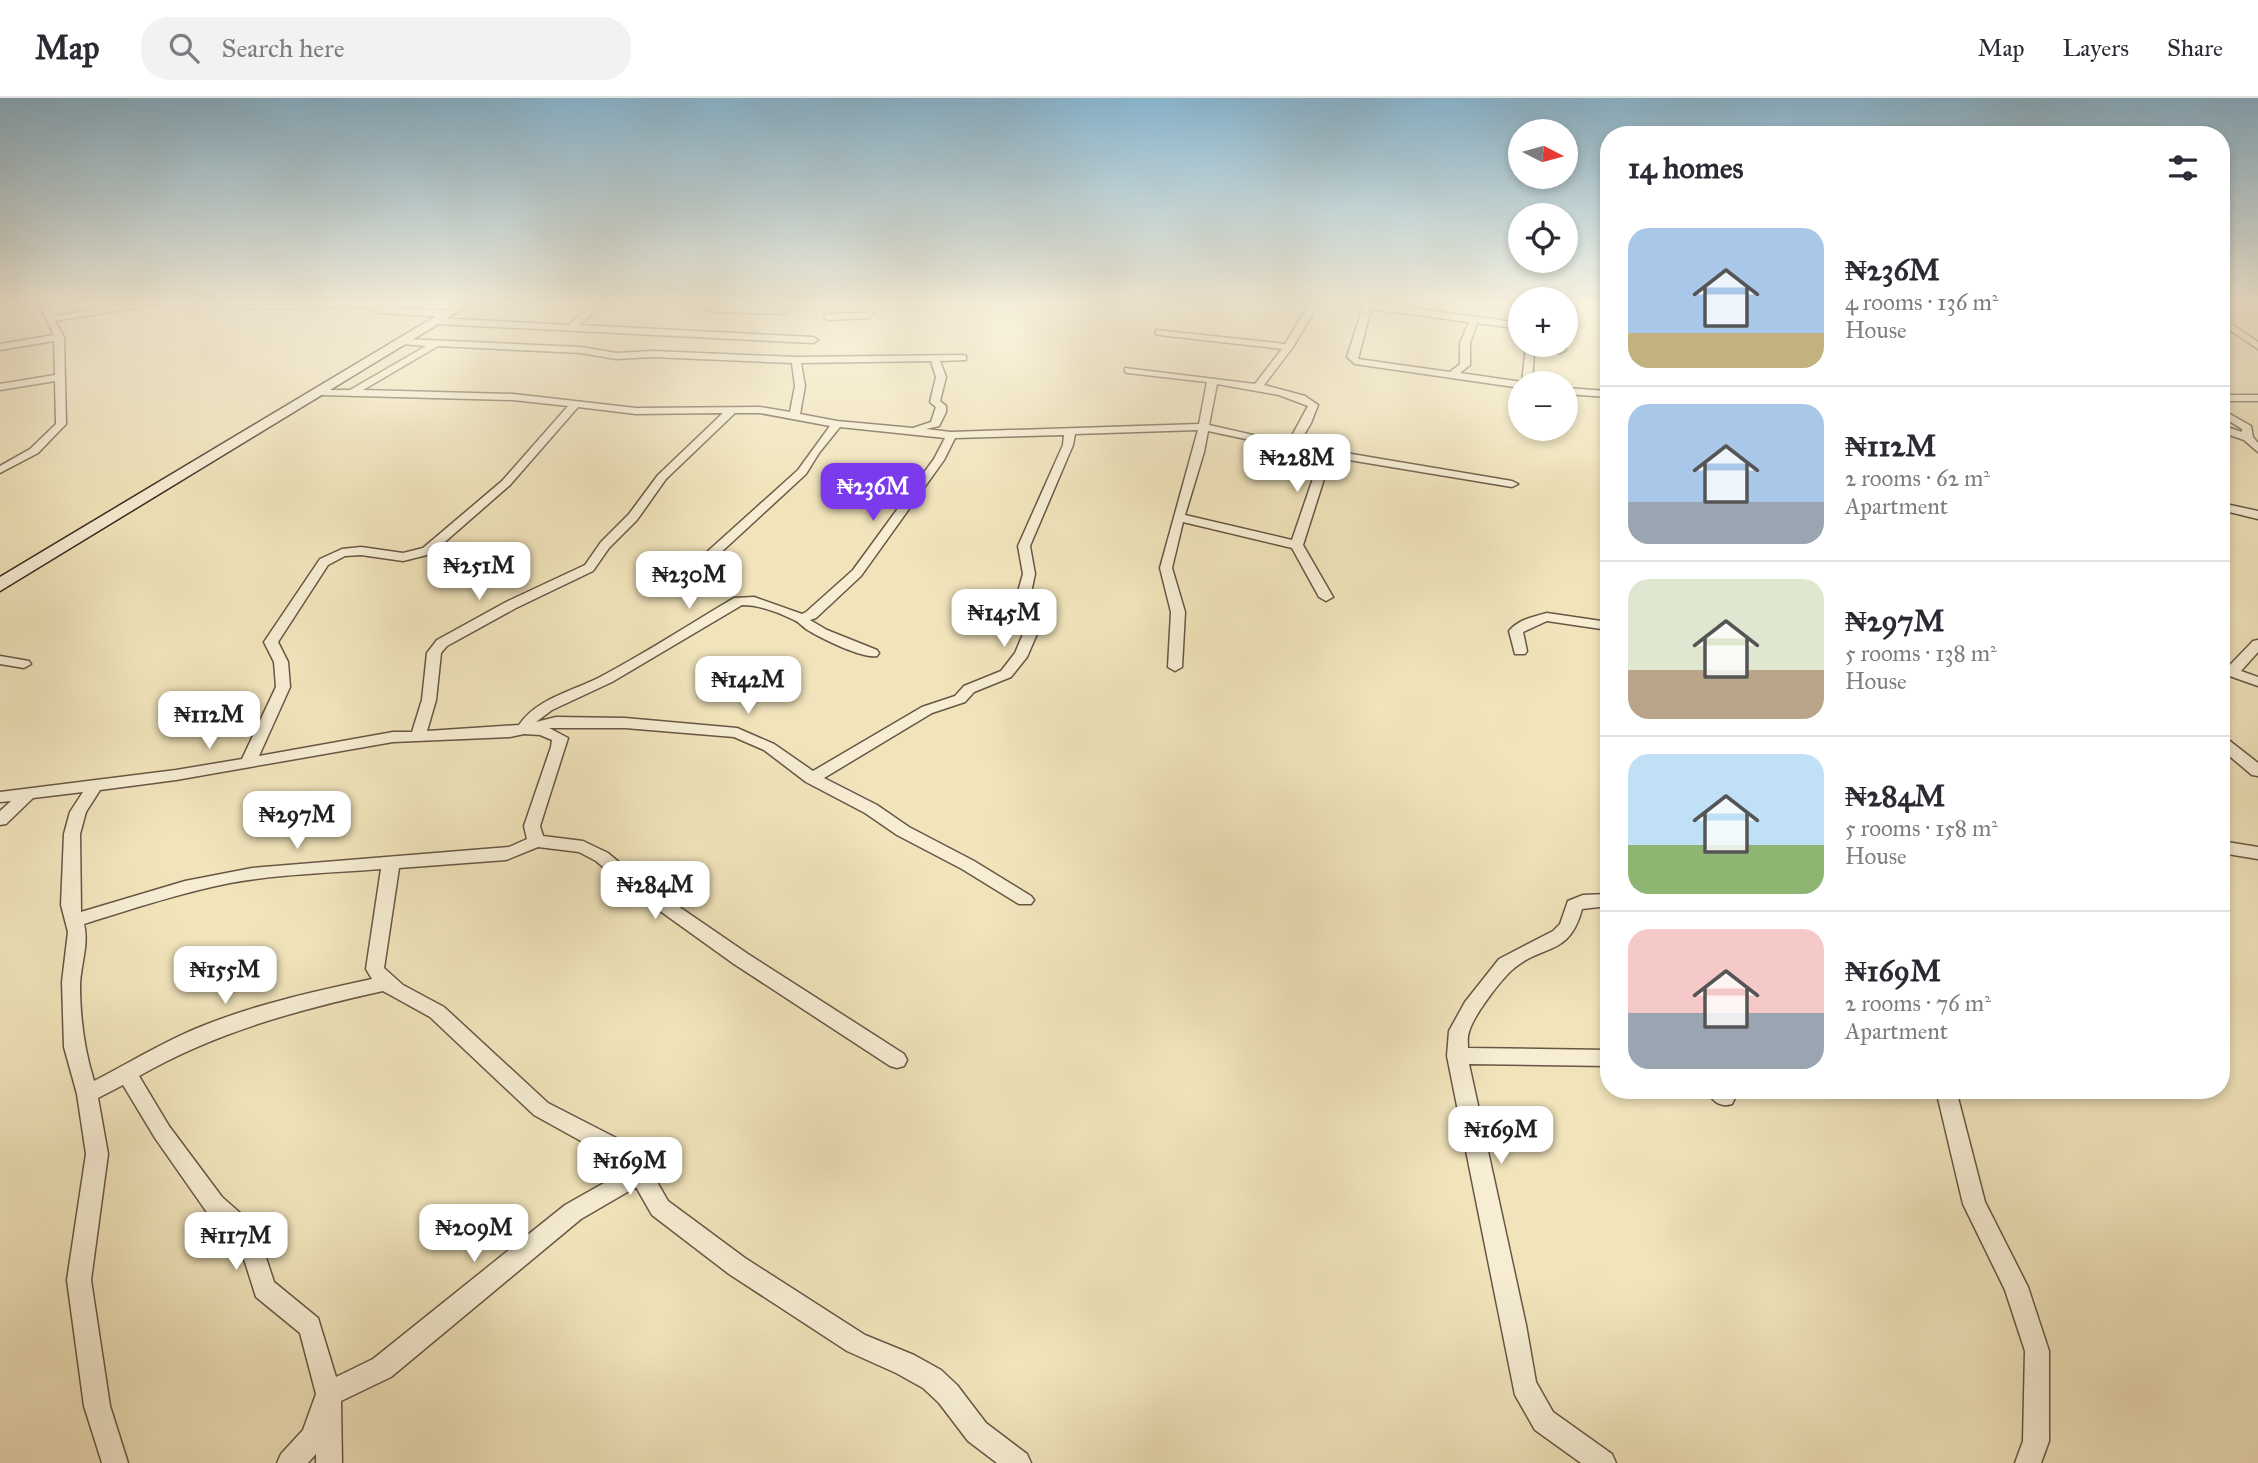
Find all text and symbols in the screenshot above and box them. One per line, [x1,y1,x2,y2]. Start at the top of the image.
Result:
search box [141,17,631,80]
text: Map [35,28,99,68]
icon: search [165,29,203,67]
text: Search here [221,32,345,64]
text: Map [1978,33,2025,63]
text: Layers [2063,33,2129,63]
text: Share [2167,33,2223,63]
north arrow [1508,119,1578,189]
map controls [1508,119,1578,441]
icon: filters [2164,149,2202,187]
text: 14 homes [1628,150,1743,186]
button: locate [1508,203,1578,273]
text: ₦236M [1845,252,1940,288]
icon: home [1684,256,1768,340]
button: + [1508,287,1578,357]
text: 4 rooms · 136 m² [1845,288,1998,316]
text: House [1845,316,1907,344]
button: − [1508,371,1578,441]
text: ₦112M [1845,428,1936,464]
icon: home [1684,432,1768,516]
pin: ₦228M [1248,434,1346,494]
text: ₦228M [1259,443,1335,471]
pin: ₦236M [824,464,922,523]
text: 2 rooms · 62 m² [1845,464,1990,492]
text: ₦236M [837,472,909,500]
text: Apartment [1845,492,1948,520]
pin: ₦251M [430,542,528,602]
text: ₦251M [443,551,515,579]
pin: ₦230M [640,552,738,611]
text: ₦230M [652,560,726,588]
pin: ₦145M [955,589,1053,649]
text: ₦145M [968,598,1040,626]
text: ₦297M [1845,603,1945,639]
icon: home [1684,607,1768,691]
text: 5 rooms · 138 m² [1845,639,1997,667]
pin: ₦142M [699,656,797,716]
text: ₦142M [711,665,785,693]
text: House [1845,667,1907,695]
pin: ₦112M [160,692,258,751]
text: ₦112M [174,700,244,728]
text: ₦284M [1845,778,1945,814]
icon: home [1684,782,1768,866]
pin: ₦297M [248,792,346,851]
text: ₦297M [259,800,335,828]
text: 5 rooms · 158 m² [1845,814,1998,842]
text: House [1845,842,1907,870]
pin: ₦284M [606,862,704,921]
text: ₦284M [617,870,693,898]
pin: ₦155M [176,946,274,1006]
text: ₦169M [1845,953,1941,989]
text: ₦155M [190,955,260,983]
icon: home [1684,957,1768,1041]
text: 2 rooms · 76 m² [1845,989,1991,1017]
text: Apartment [1845,1017,1948,1045]
pin: ₦169M [1452,1107,1550,1166]
text: ₦169M [1464,1115,1538,1143]
pin: ₦169M [581,1138,679,1197]
text: ₦169M [593,1146,667,1174]
pin: ₦209M [425,1204,523,1264]
pin: ₦117M [187,1212,285,1272]
text: ₦209M [435,1213,513,1241]
text: ₦117M [201,1221,271,1249]

